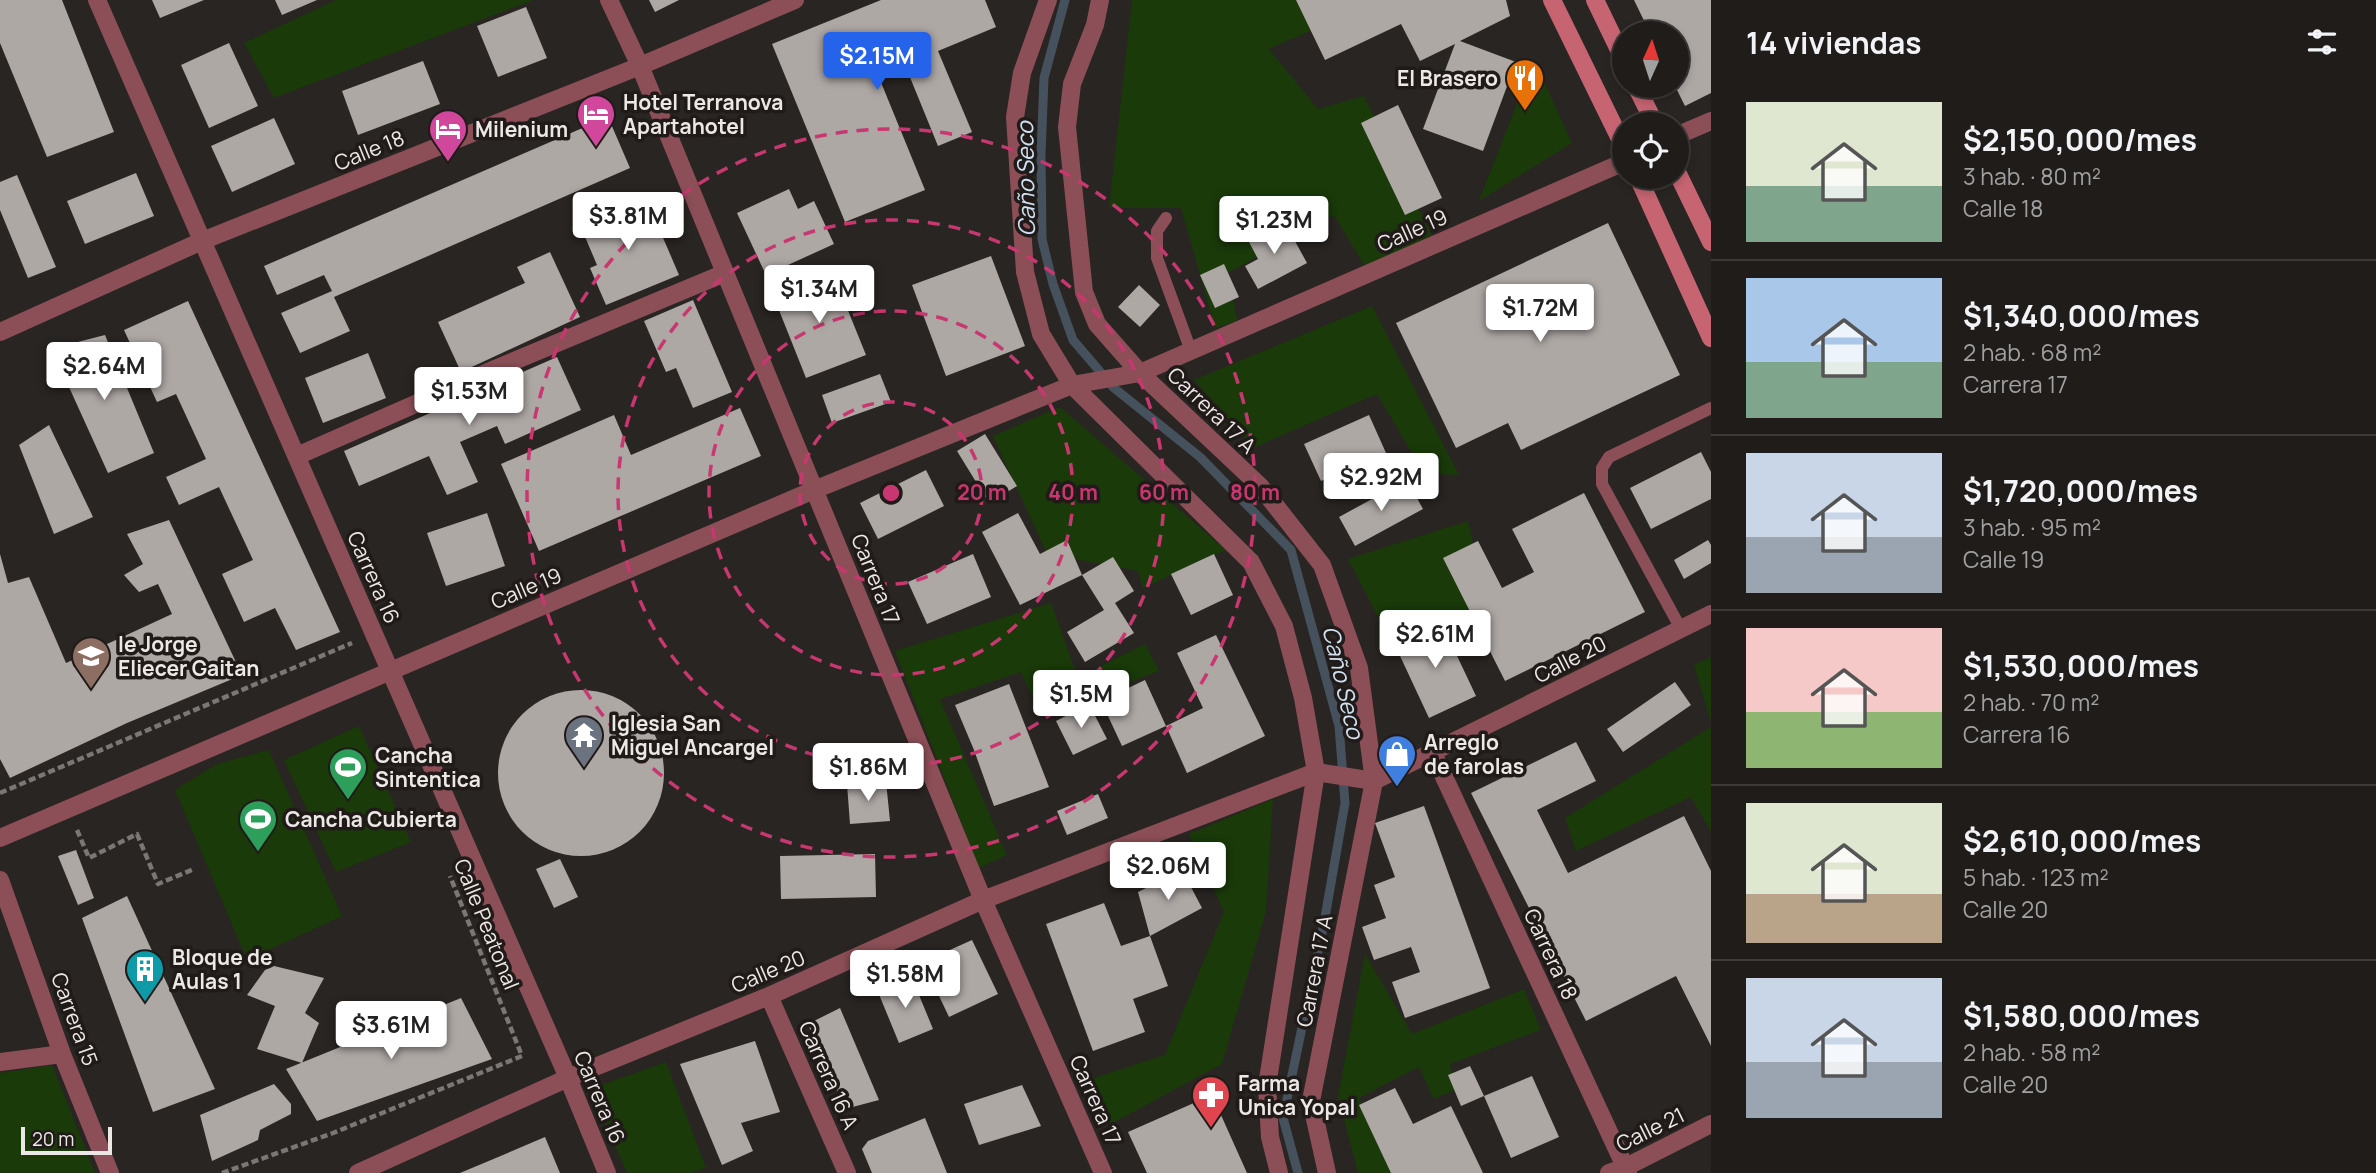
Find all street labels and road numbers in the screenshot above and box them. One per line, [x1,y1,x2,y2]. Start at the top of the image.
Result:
street label: Calle 18 [330,123,408,177]
street label: Calle 19 [1372,202,1452,258]
street label: Carrera 17 A [1162,361,1262,459]
street label: Carrera 16 [341,526,407,628]
street label: Carrera 17 [845,529,907,629]
street label: Calle 19 [486,561,566,615]
street label: Calle 20 [1529,629,1611,689]
street label: Calle Peatonal [448,854,526,994]
street label: Carrera 18 [1518,904,1584,1004]
street label: Carrera 17 A [1289,913,1339,1029]
street label: Calle 20 [727,943,809,999]
street label: Carrera 15 [45,969,105,1069]
street label: Carrera 16 A [793,1016,865,1134]
street label: Carrera 16 [568,1046,632,1148]
street label: Carrera 17 [1064,1051,1128,1149]
street label: Calle 21 [1611,1100,1689,1158]

